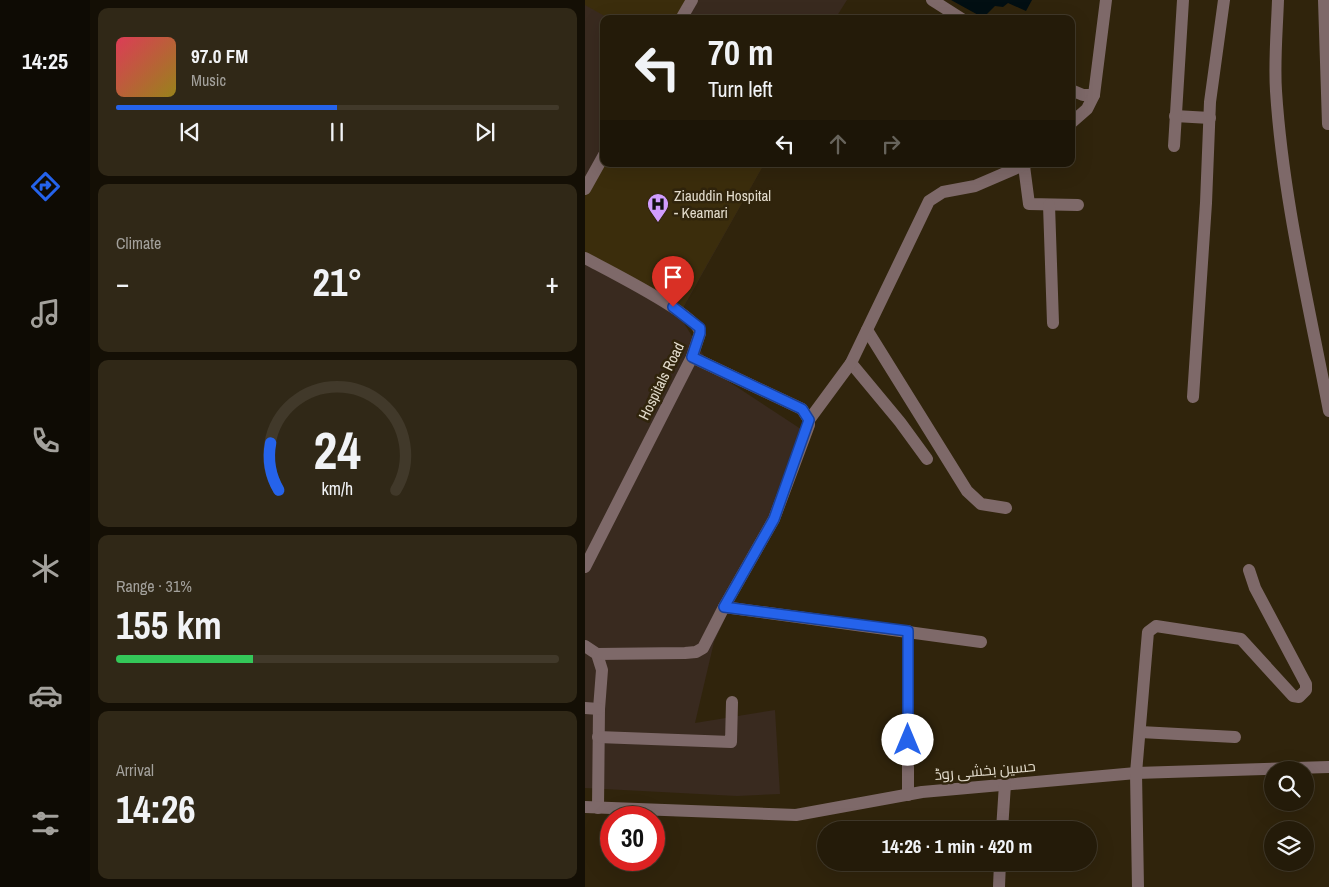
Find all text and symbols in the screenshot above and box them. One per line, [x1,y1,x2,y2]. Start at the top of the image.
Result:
text: 70 m [708,29,773,76]
icon: left [625,35,690,100]
text: 97.0 FM [191,43,248,69]
text: 14:25 [22,46,68,76]
text: Music [191,69,226,91]
text: Turn left [708,74,773,104]
icon: previous [176,118,204,146]
icon: pause [323,118,351,146]
icon: next [471,118,499,146]
icon: left [771,130,799,158]
icon: ahead [824,130,852,158]
icon: right [877,130,905,158]
icon: directions [28,169,63,204]
place label: Ziauddin Hospital - Keamari [674,185,771,223]
hospital icon: Ziauddin Hospital - Keamari [646,192,670,223]
text: Climate [116,232,161,254]
pin [652,256,694,307]
text: 21° [313,257,362,308]
icon: arrive [659,263,687,291]
text: − [116,264,129,302]
text: + [546,264,559,302]
icon: music [28,296,63,331]
street label: Hospitals Road [633,339,689,423]
text: 24 [314,415,361,485]
icon: phone [28,423,63,458]
text: km/h [322,477,353,501]
icon: climate [28,551,63,586]
text: Range · 31% [116,575,192,597]
text: 155 km [116,600,222,651]
icon: car [28,678,63,713]
position arrow [881,713,933,765]
street label: حسین بخشی روڈ [934,755,1036,785]
text: Arrival [116,759,154,781]
map controls [1264,761,1314,871]
button: search [1264,761,1314,811]
text: 14:26 [116,784,196,835]
icon: filters [28,806,63,841]
speed limit sign: 30 [600,806,665,871]
button: layers [1264,821,1314,871]
text: 14:26 · 1 min · 420 m [882,833,1032,859]

